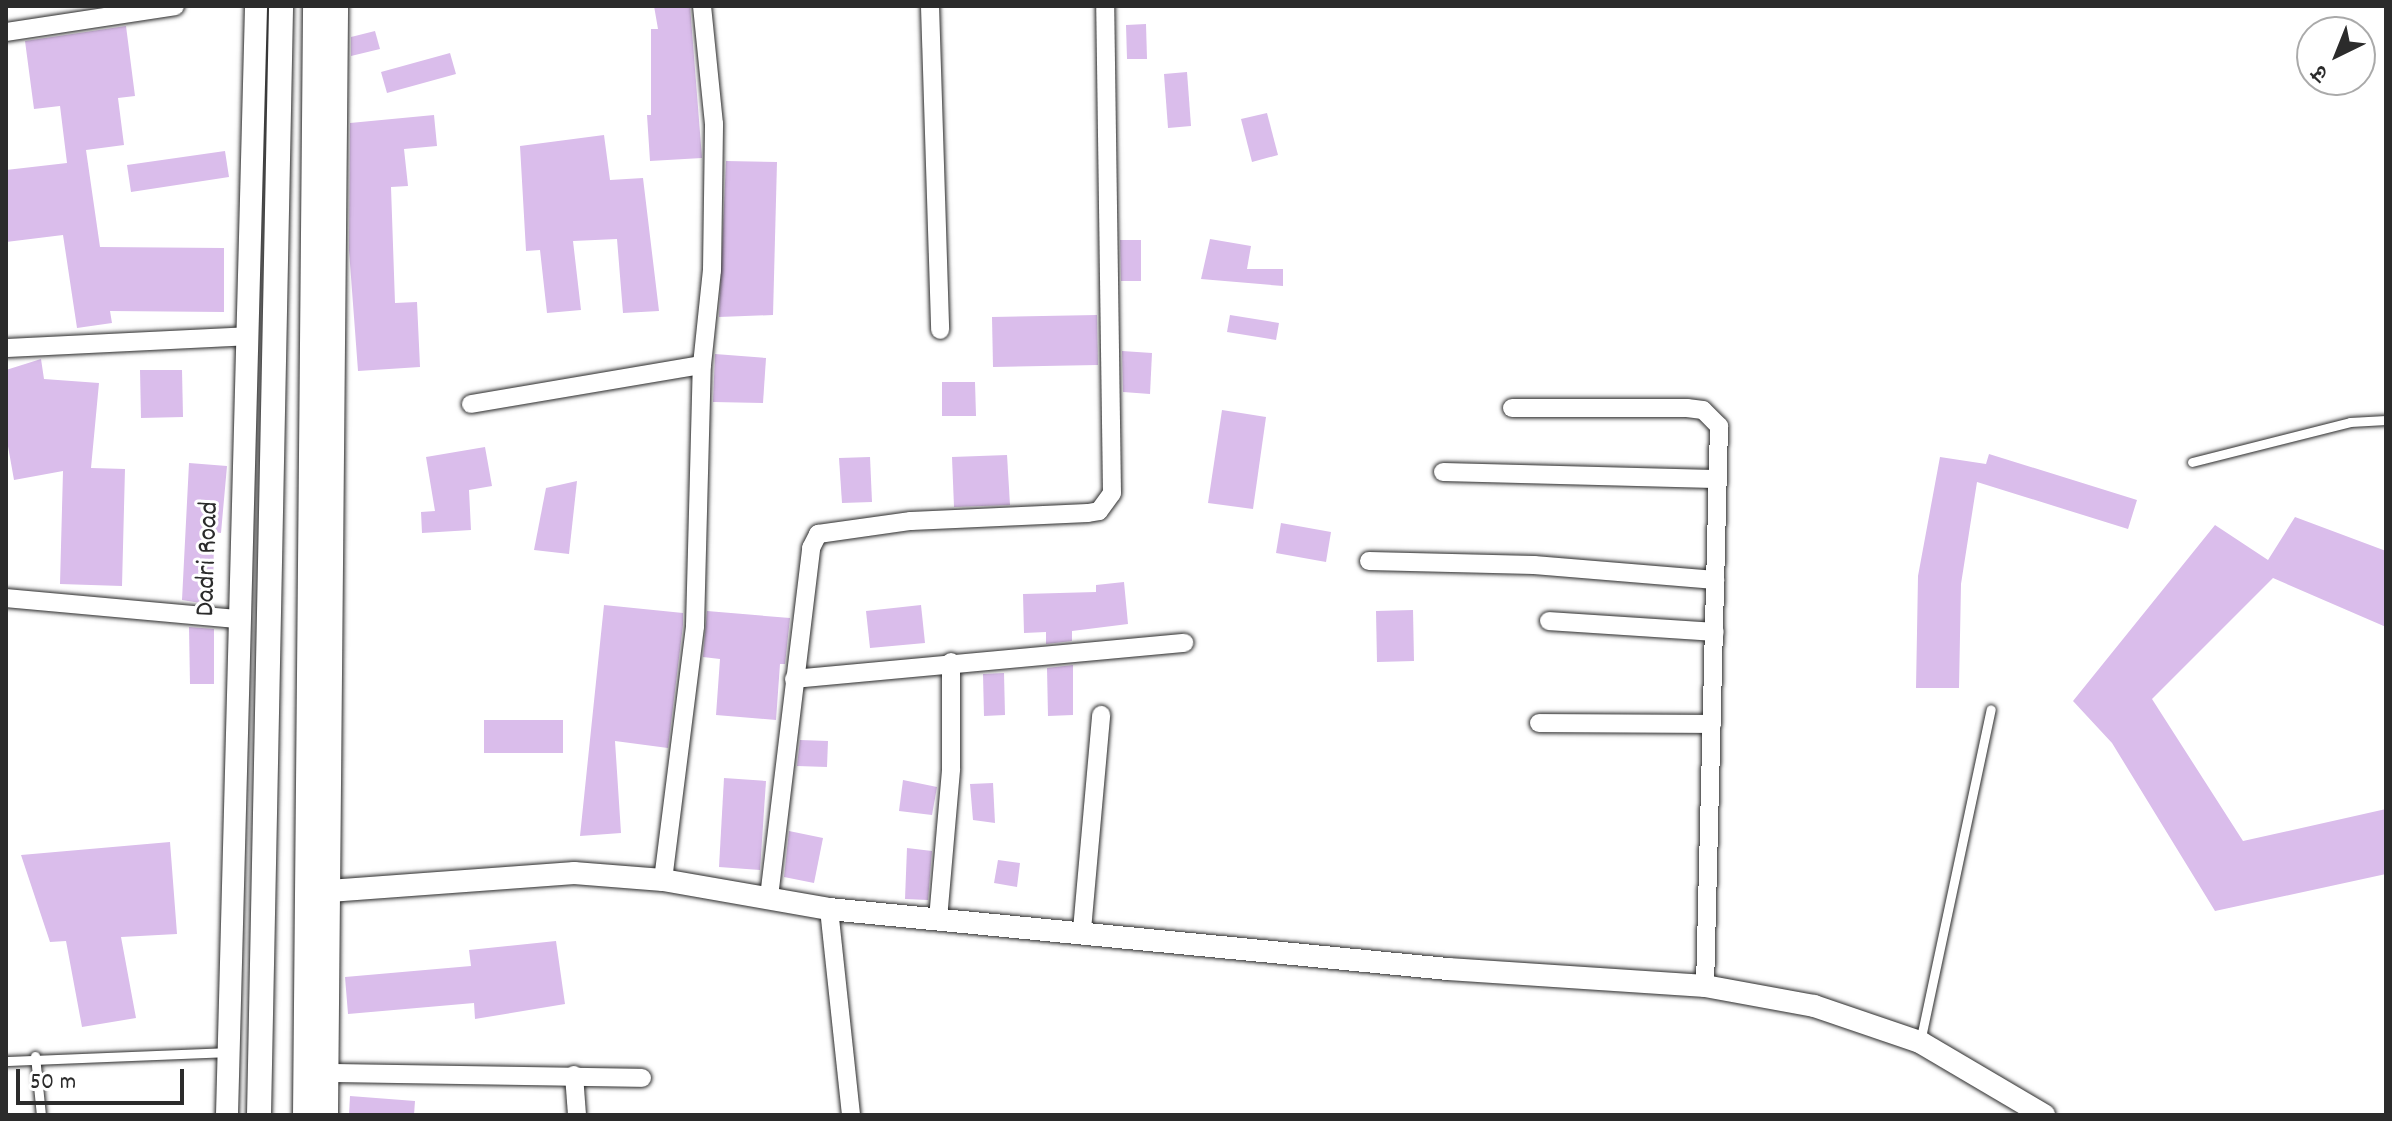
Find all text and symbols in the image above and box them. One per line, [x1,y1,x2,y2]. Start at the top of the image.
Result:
north arrow [2296,16,2376,96]
text: उ [2306,57,2336,88]
street label: Dadri Road [190,501,228,617]
scale bar [20,1053,188,1103]
text: 50 m [30,1066,76,1100]

